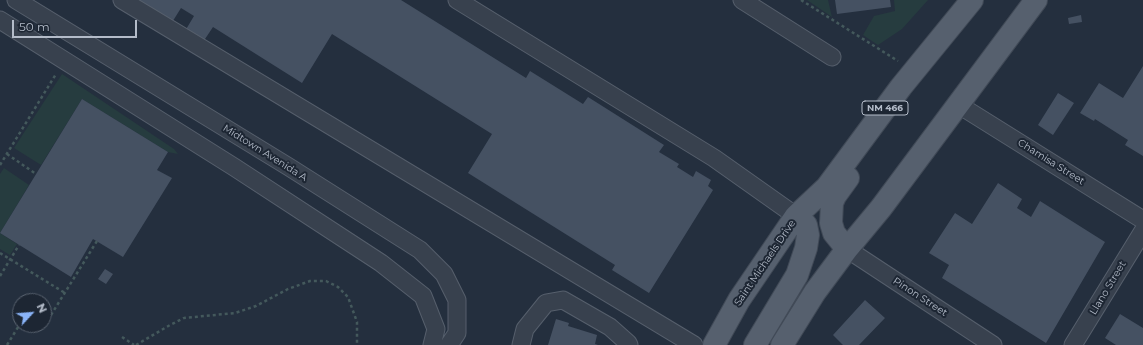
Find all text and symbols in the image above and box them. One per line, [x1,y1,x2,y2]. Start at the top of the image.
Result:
scale bar [14,12,139,38]
text: 50 m [19,19,50,34]
road number: NM 466 [862,101,908,115]
street label: Midtown Avenida A [221,122,309,184]
street label: Chamisa Street [1015,137,1087,187]
street label: Saint Michaels Drive [732,218,798,308]
street label: Llano Street [1087,259,1129,317]
street label: Pinon Street [891,275,949,319]
north arrow [12,293,52,333]
text: N [34,301,50,315]

